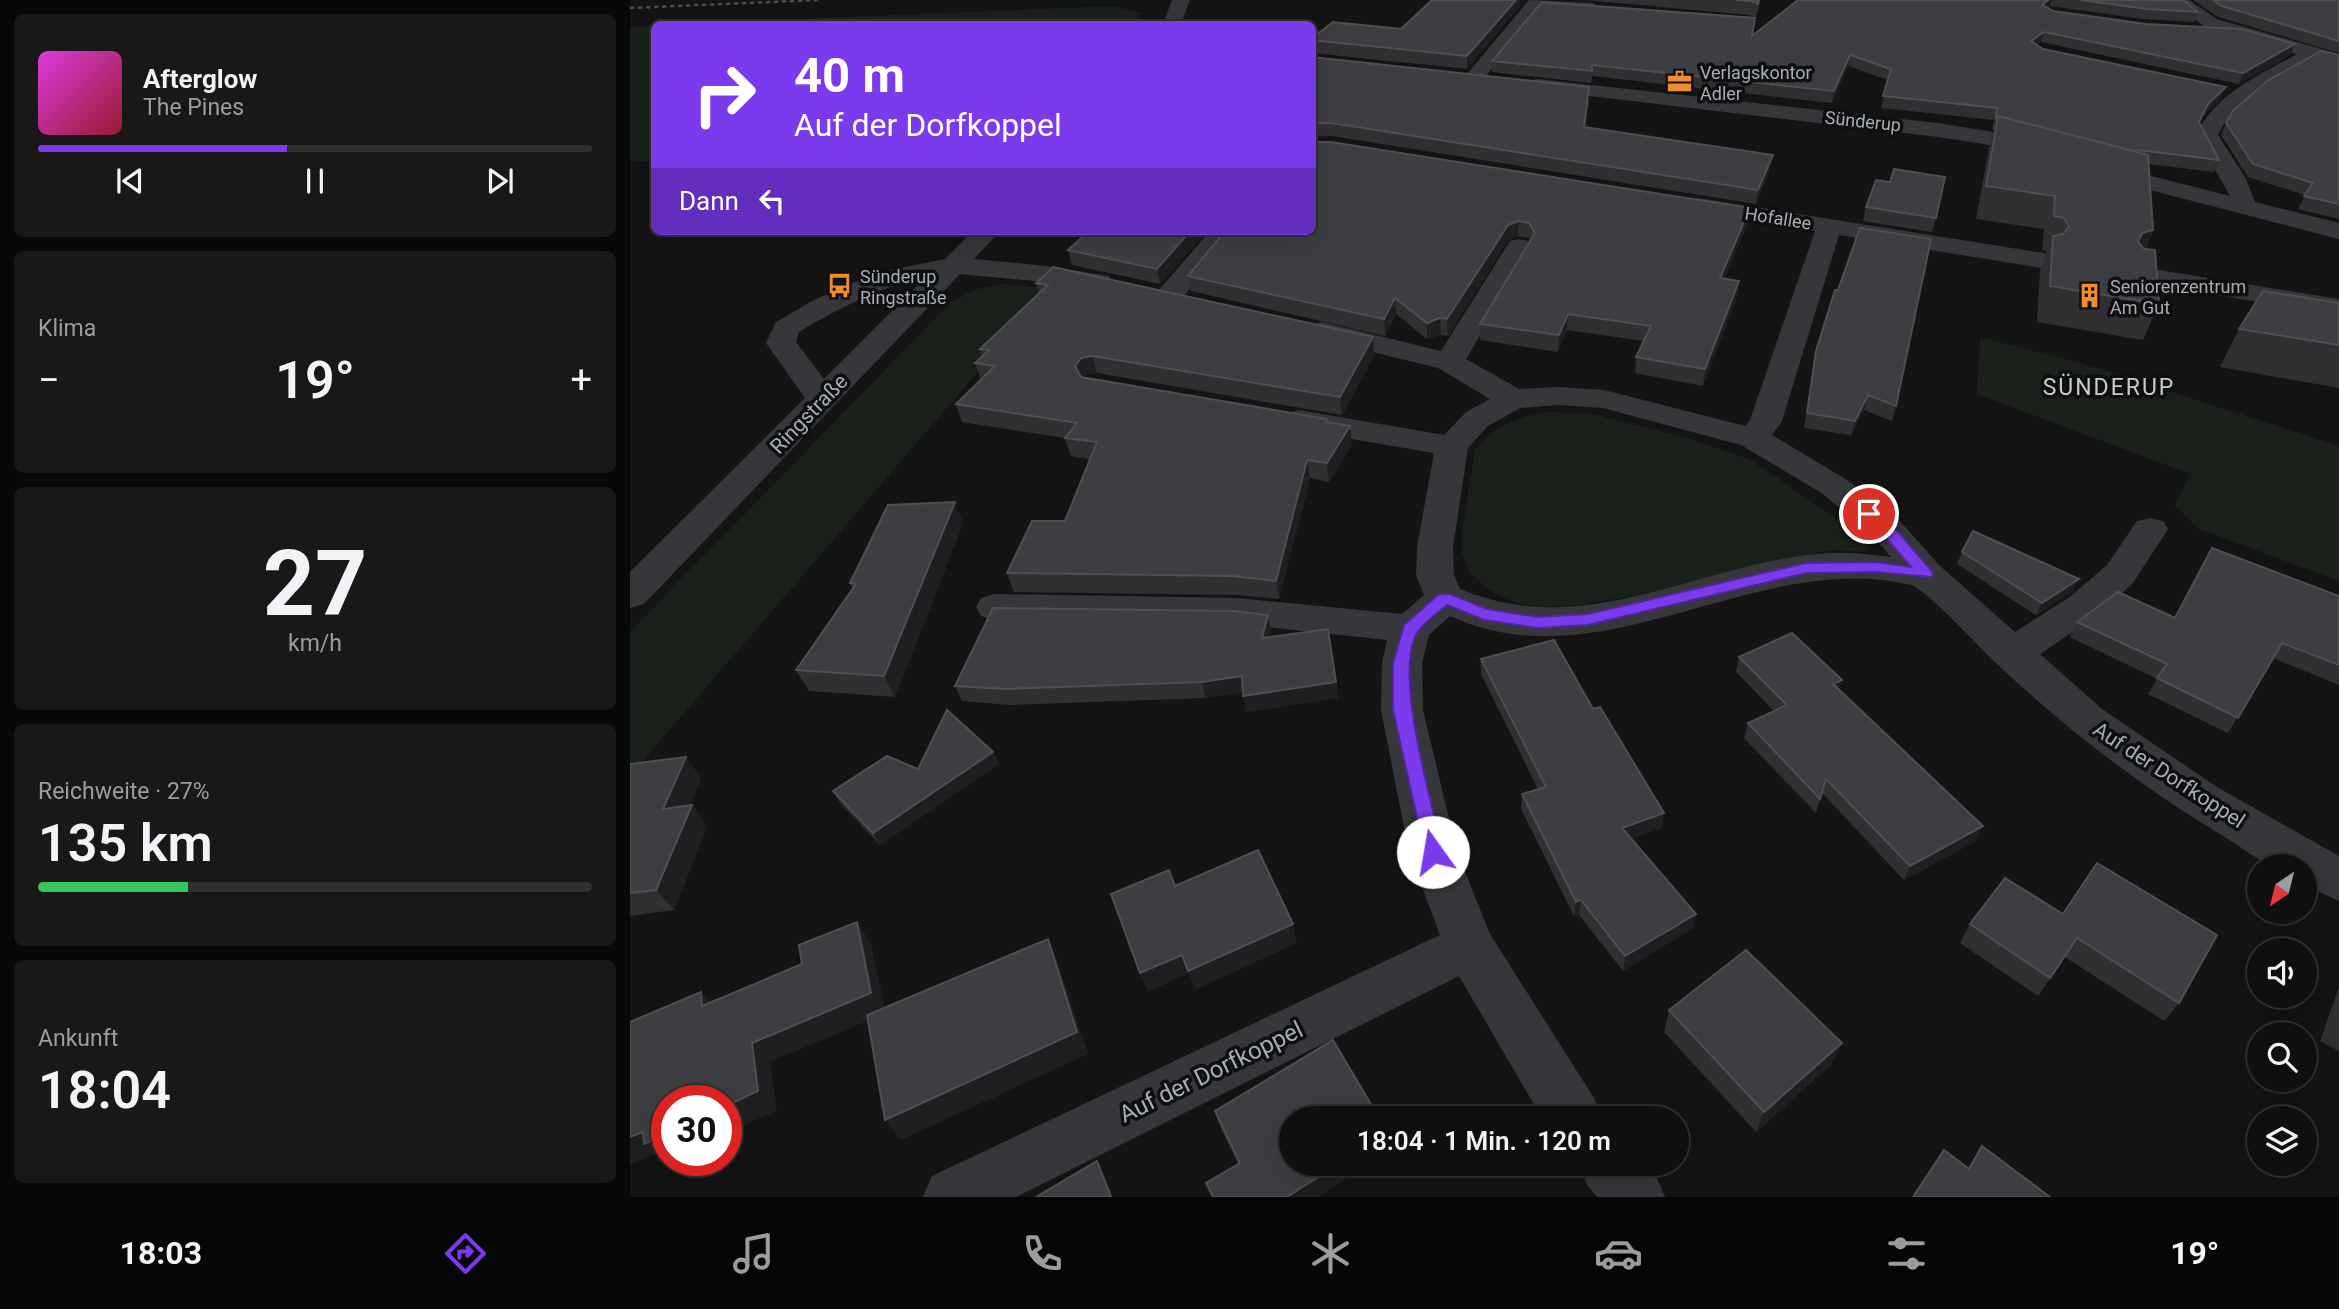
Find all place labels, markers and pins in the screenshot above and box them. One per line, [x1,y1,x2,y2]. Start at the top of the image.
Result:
place label: Verlagskontor Adler [1700,62,1812,104]
office icon: Verlagskontor Adler [1666,68,1694,96]
place label: Sünderup Ringstraße [860,266,946,308]
bus stop icon: Sünderup Ringstraße [826,272,854,300]
place label: Seniorenzentrum Am Gut [2110,276,2246,318]
building icon: Seniorenzentrum Am Gut [2076,282,2104,310]
pin [1839,484,1899,544]

